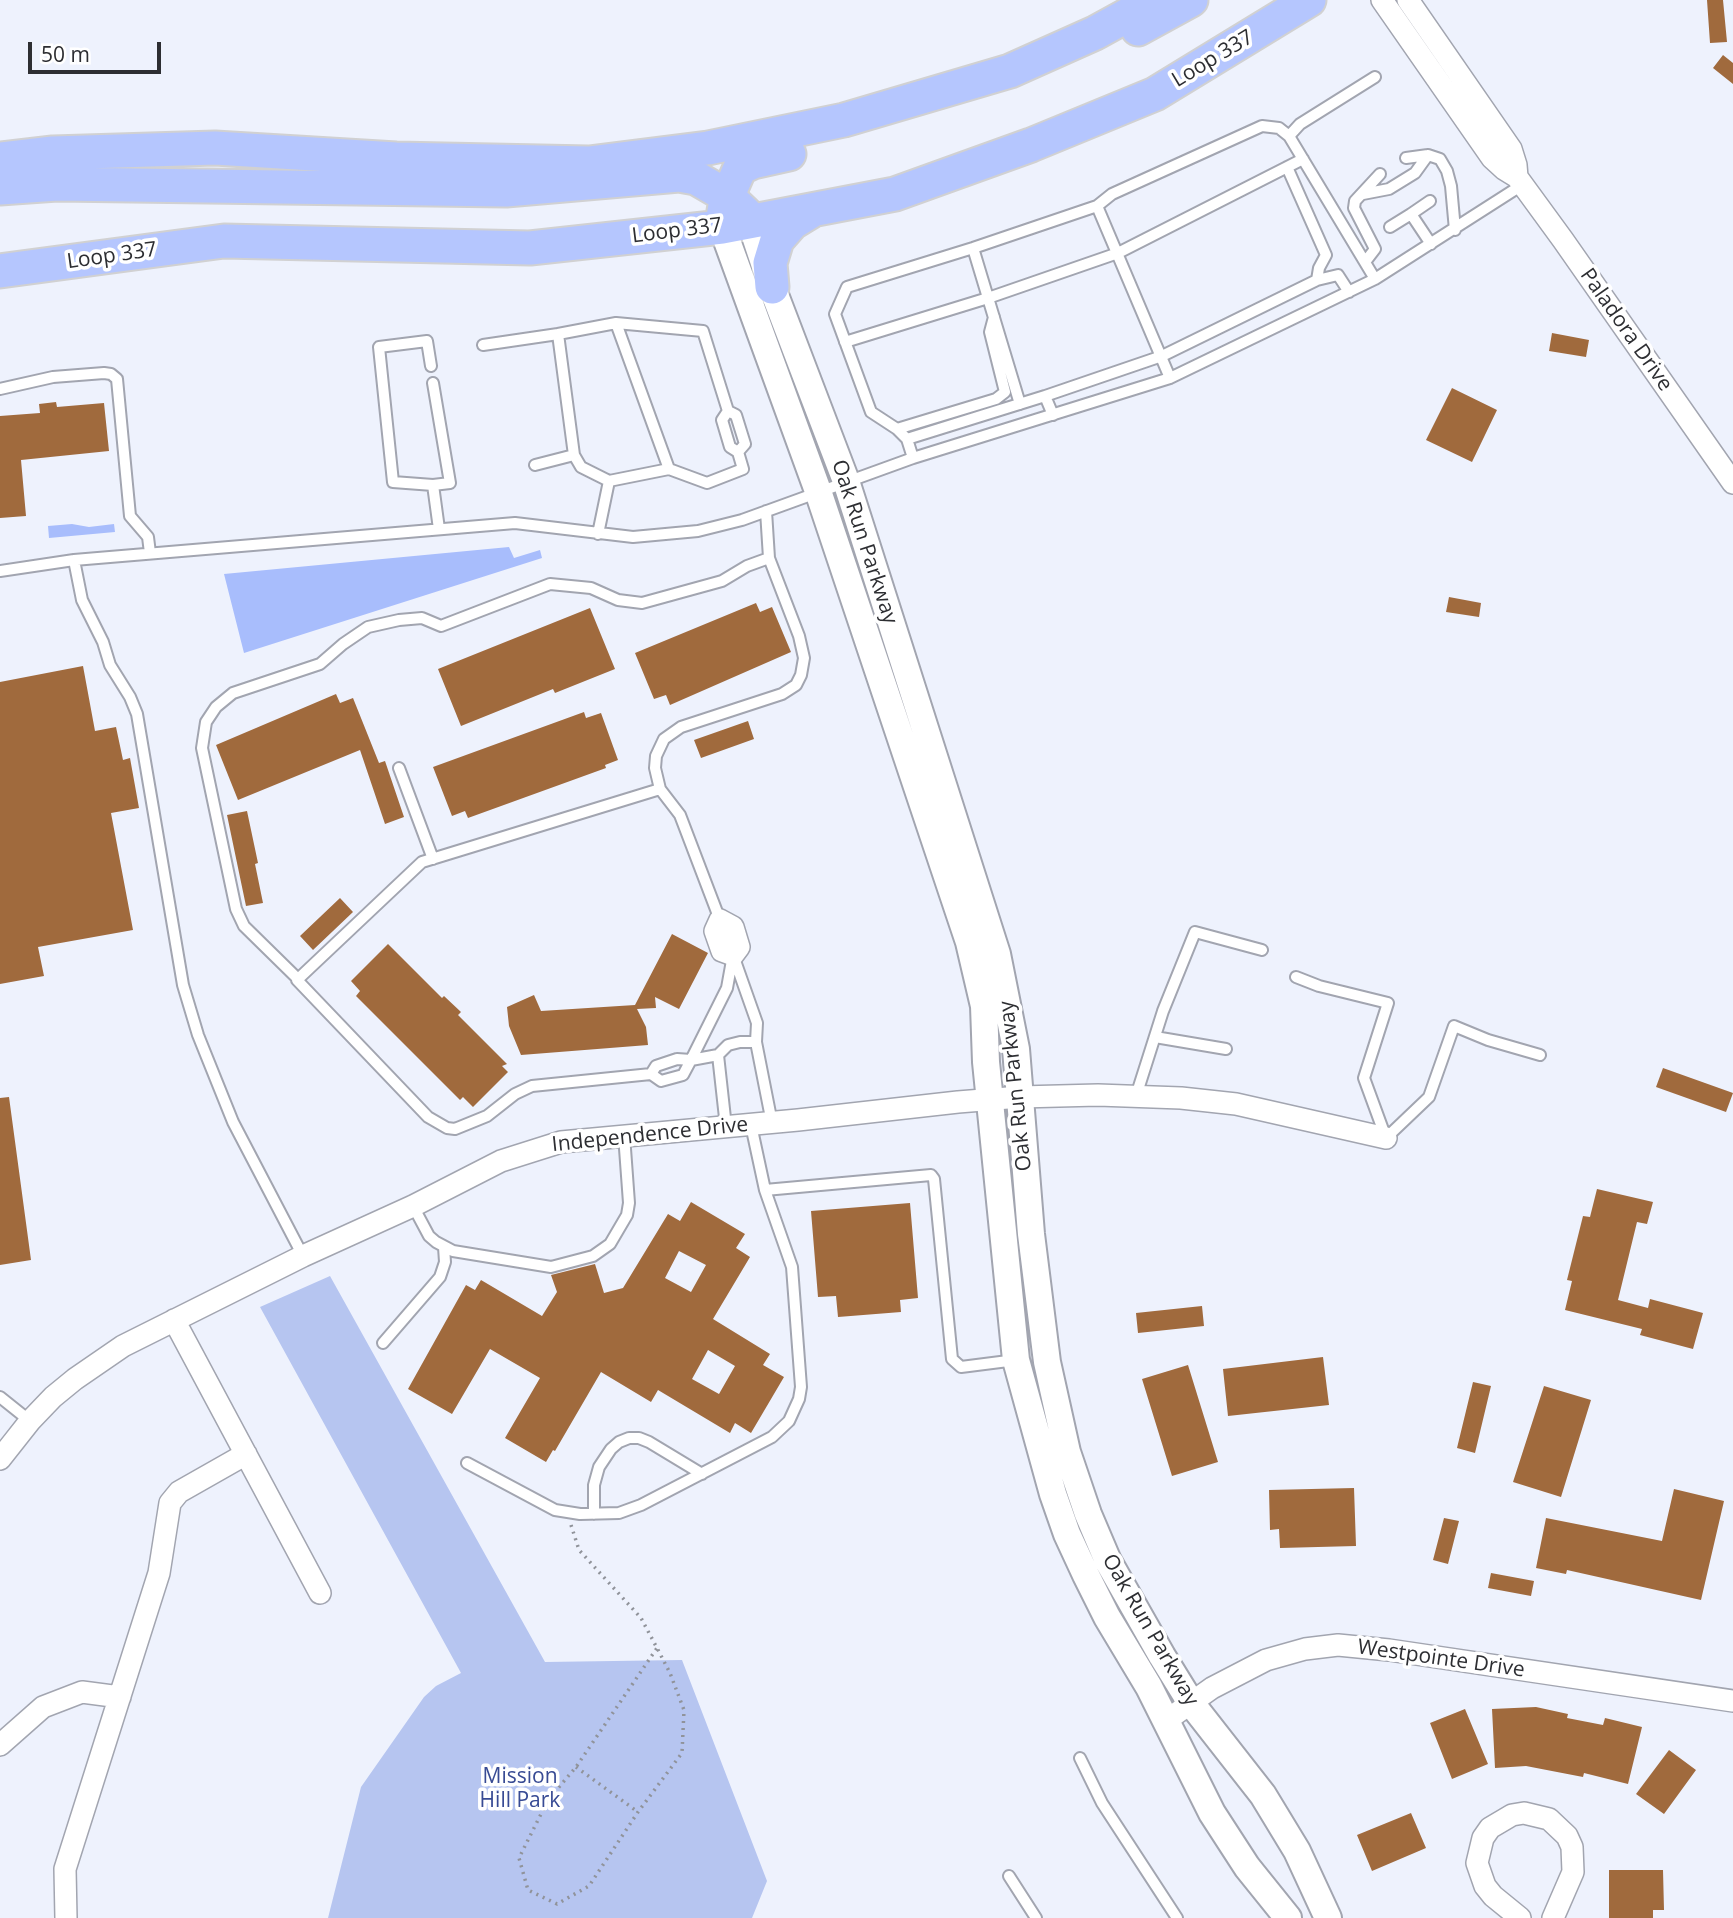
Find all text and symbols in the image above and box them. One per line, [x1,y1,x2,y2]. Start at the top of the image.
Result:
street label: Loop 337 [1168,25,1258,93]
scale bar [32,28,164,72]
text: 50 m [41,40,90,68]
street label: Loop 337 [631,213,723,249]
street label: Loop 337 [65,237,159,275]
street label: Paladora Drive [1574,264,1678,396]
street label: Oak Run Parkway [826,457,902,627]
street label: Oak Run Parkway [995,1000,1037,1172]
street label: Independence Drive [551,1112,749,1158]
street label: Oak Run Parkway [1096,1550,1204,1710]
street label: Westpointe Drive [1356,1635,1526,1683]
park label: Mission Hill Park [480,1764,560,1814]

